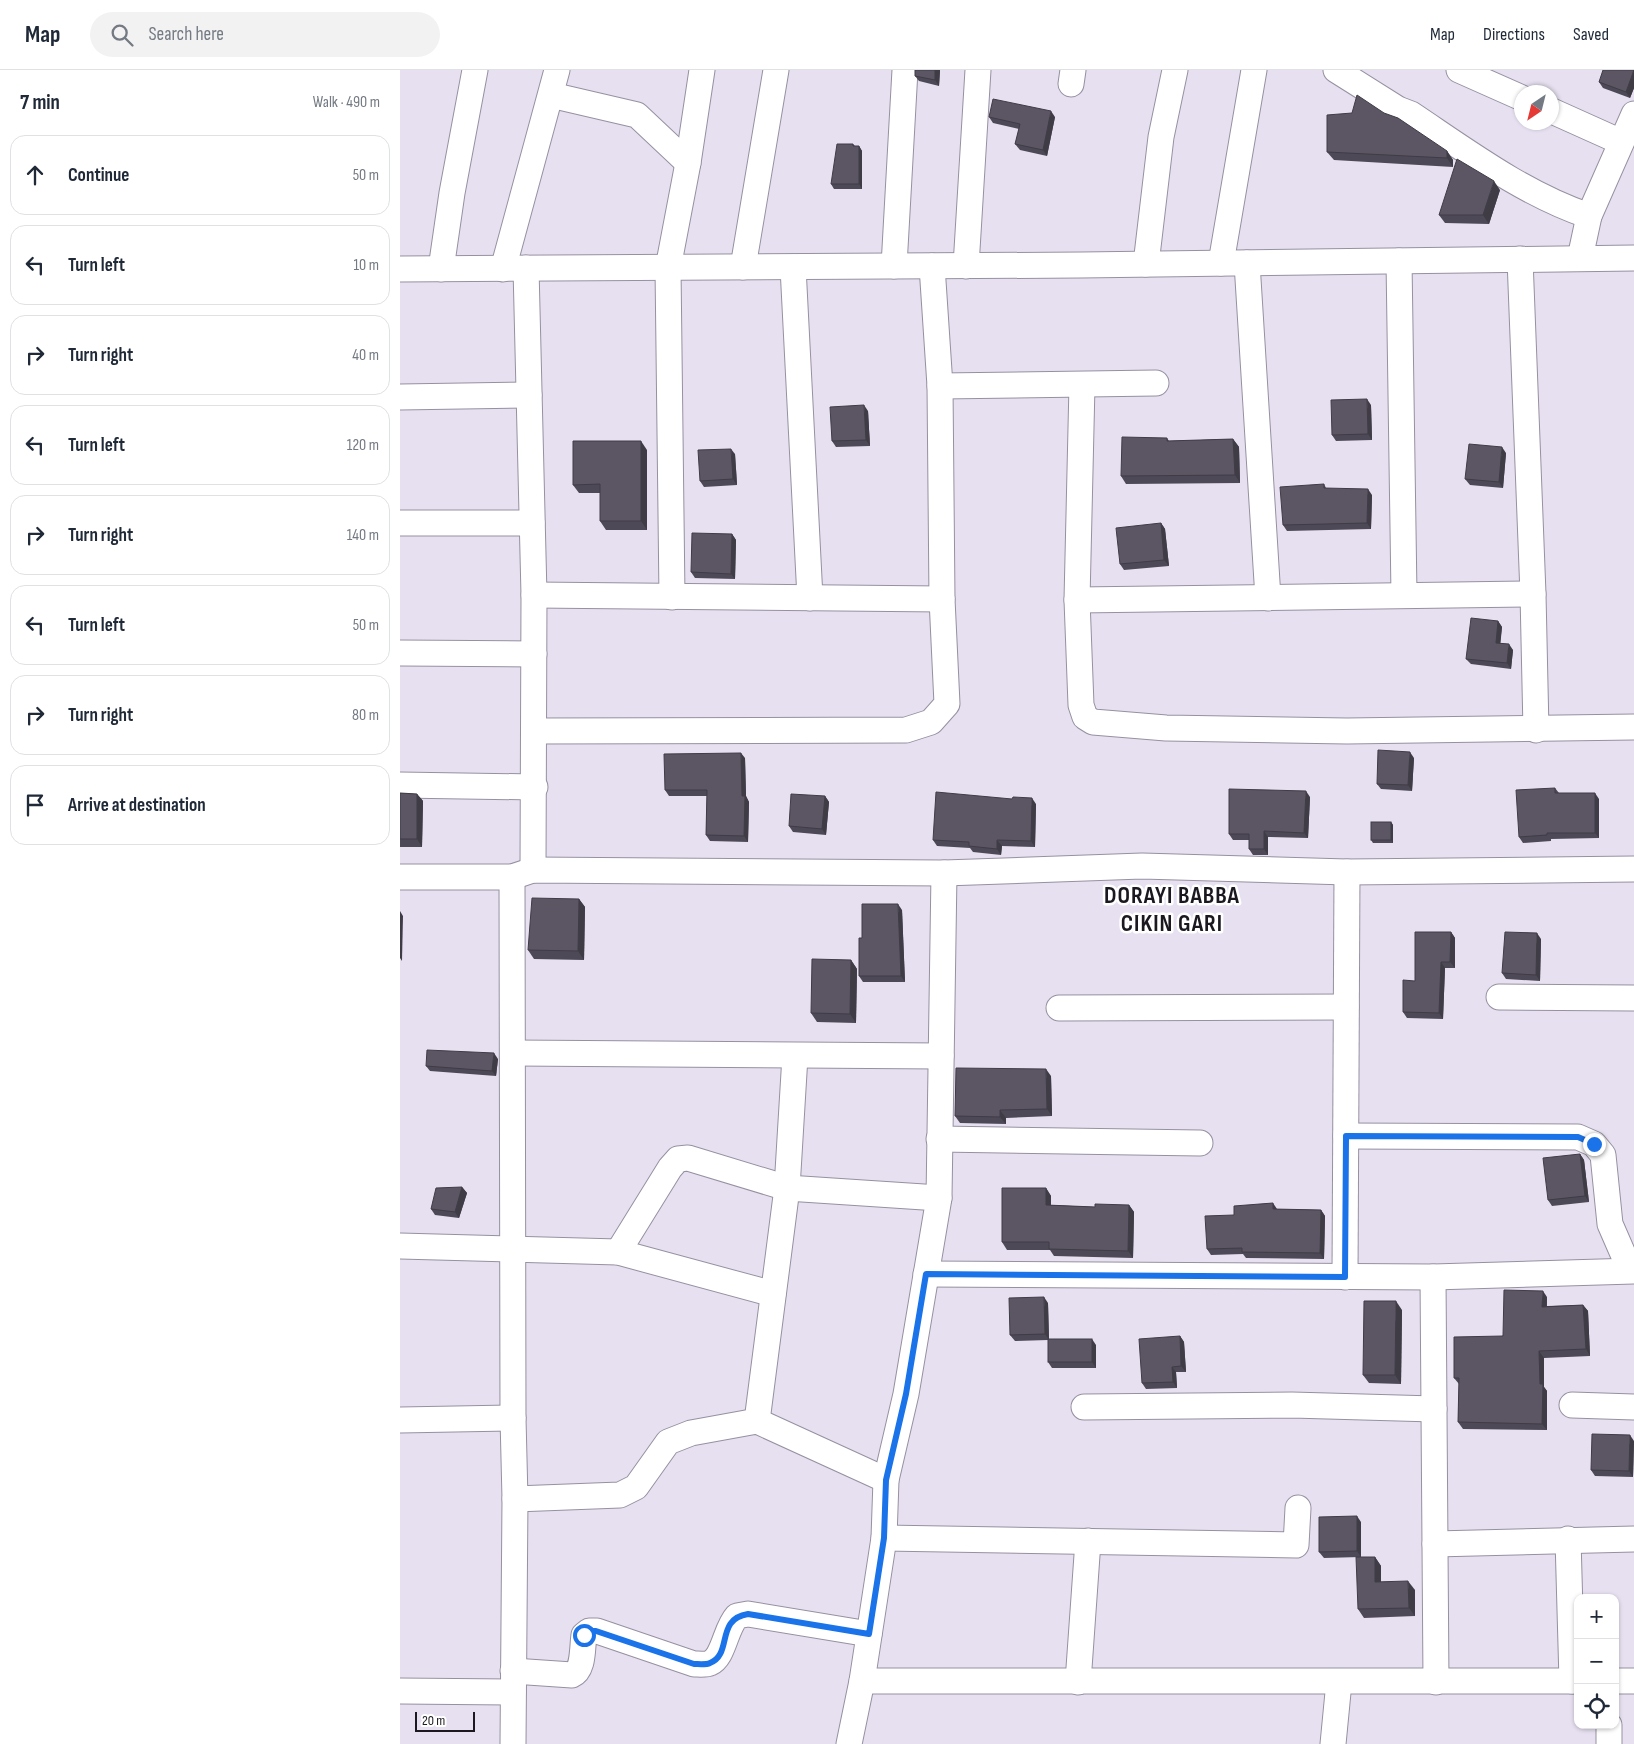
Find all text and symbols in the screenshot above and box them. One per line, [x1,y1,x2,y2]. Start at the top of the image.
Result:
search box [90,12,440,57]
text: Map [25,20,60,49]
icon: search [108,21,136,49]
text: Search here [148,23,224,46]
text: Map [1430,24,1455,45]
text: Directions [1483,24,1545,45]
text: Saved [1573,24,1609,45]
north arrow [1514,85,1559,130]
text: 7 min [20,90,60,115]
text: Walk · 490 m [313,93,380,112]
icon: ahead [21,161,49,189]
text: Continue [68,164,129,187]
text: 50 m [353,166,379,185]
icon: left [21,251,49,279]
text: Turn left [68,254,125,277]
text: 10 m [353,256,379,275]
icon: right [21,341,49,369]
text: Turn right [68,344,133,367]
text: 40 m [352,346,379,365]
icon: left [21,431,49,459]
text: Turn left [68,434,125,457]
text: 120 m [347,436,379,455]
icon: right [21,521,49,549]
text: Turn right [68,524,133,547]
text: 140 m [347,526,379,545]
icon: left [21,611,49,639]
text: Turn left [68,614,125,637]
text: 50 m [353,616,379,635]
icon: right [21,701,49,729]
text: Turn right [68,704,133,727]
text: 80 m [352,706,379,725]
icon: arrive [21,791,49,819]
text: Arrive at destination [68,794,206,817]
district label: DORAYI BABBA CIKIN GARI [1104,881,1240,938]
route end [1583,1133,1606,1156]
map controls [1574,1594,1619,1729]
button: + [1574,1594,1619,1639]
route start [573,1624,596,1647]
button: − [1574,1639,1619,1684]
button: locate [1574,1684,1619,1729]
scale bar [415,1709,475,1732]
text: 20 m [422,1712,445,1729]

